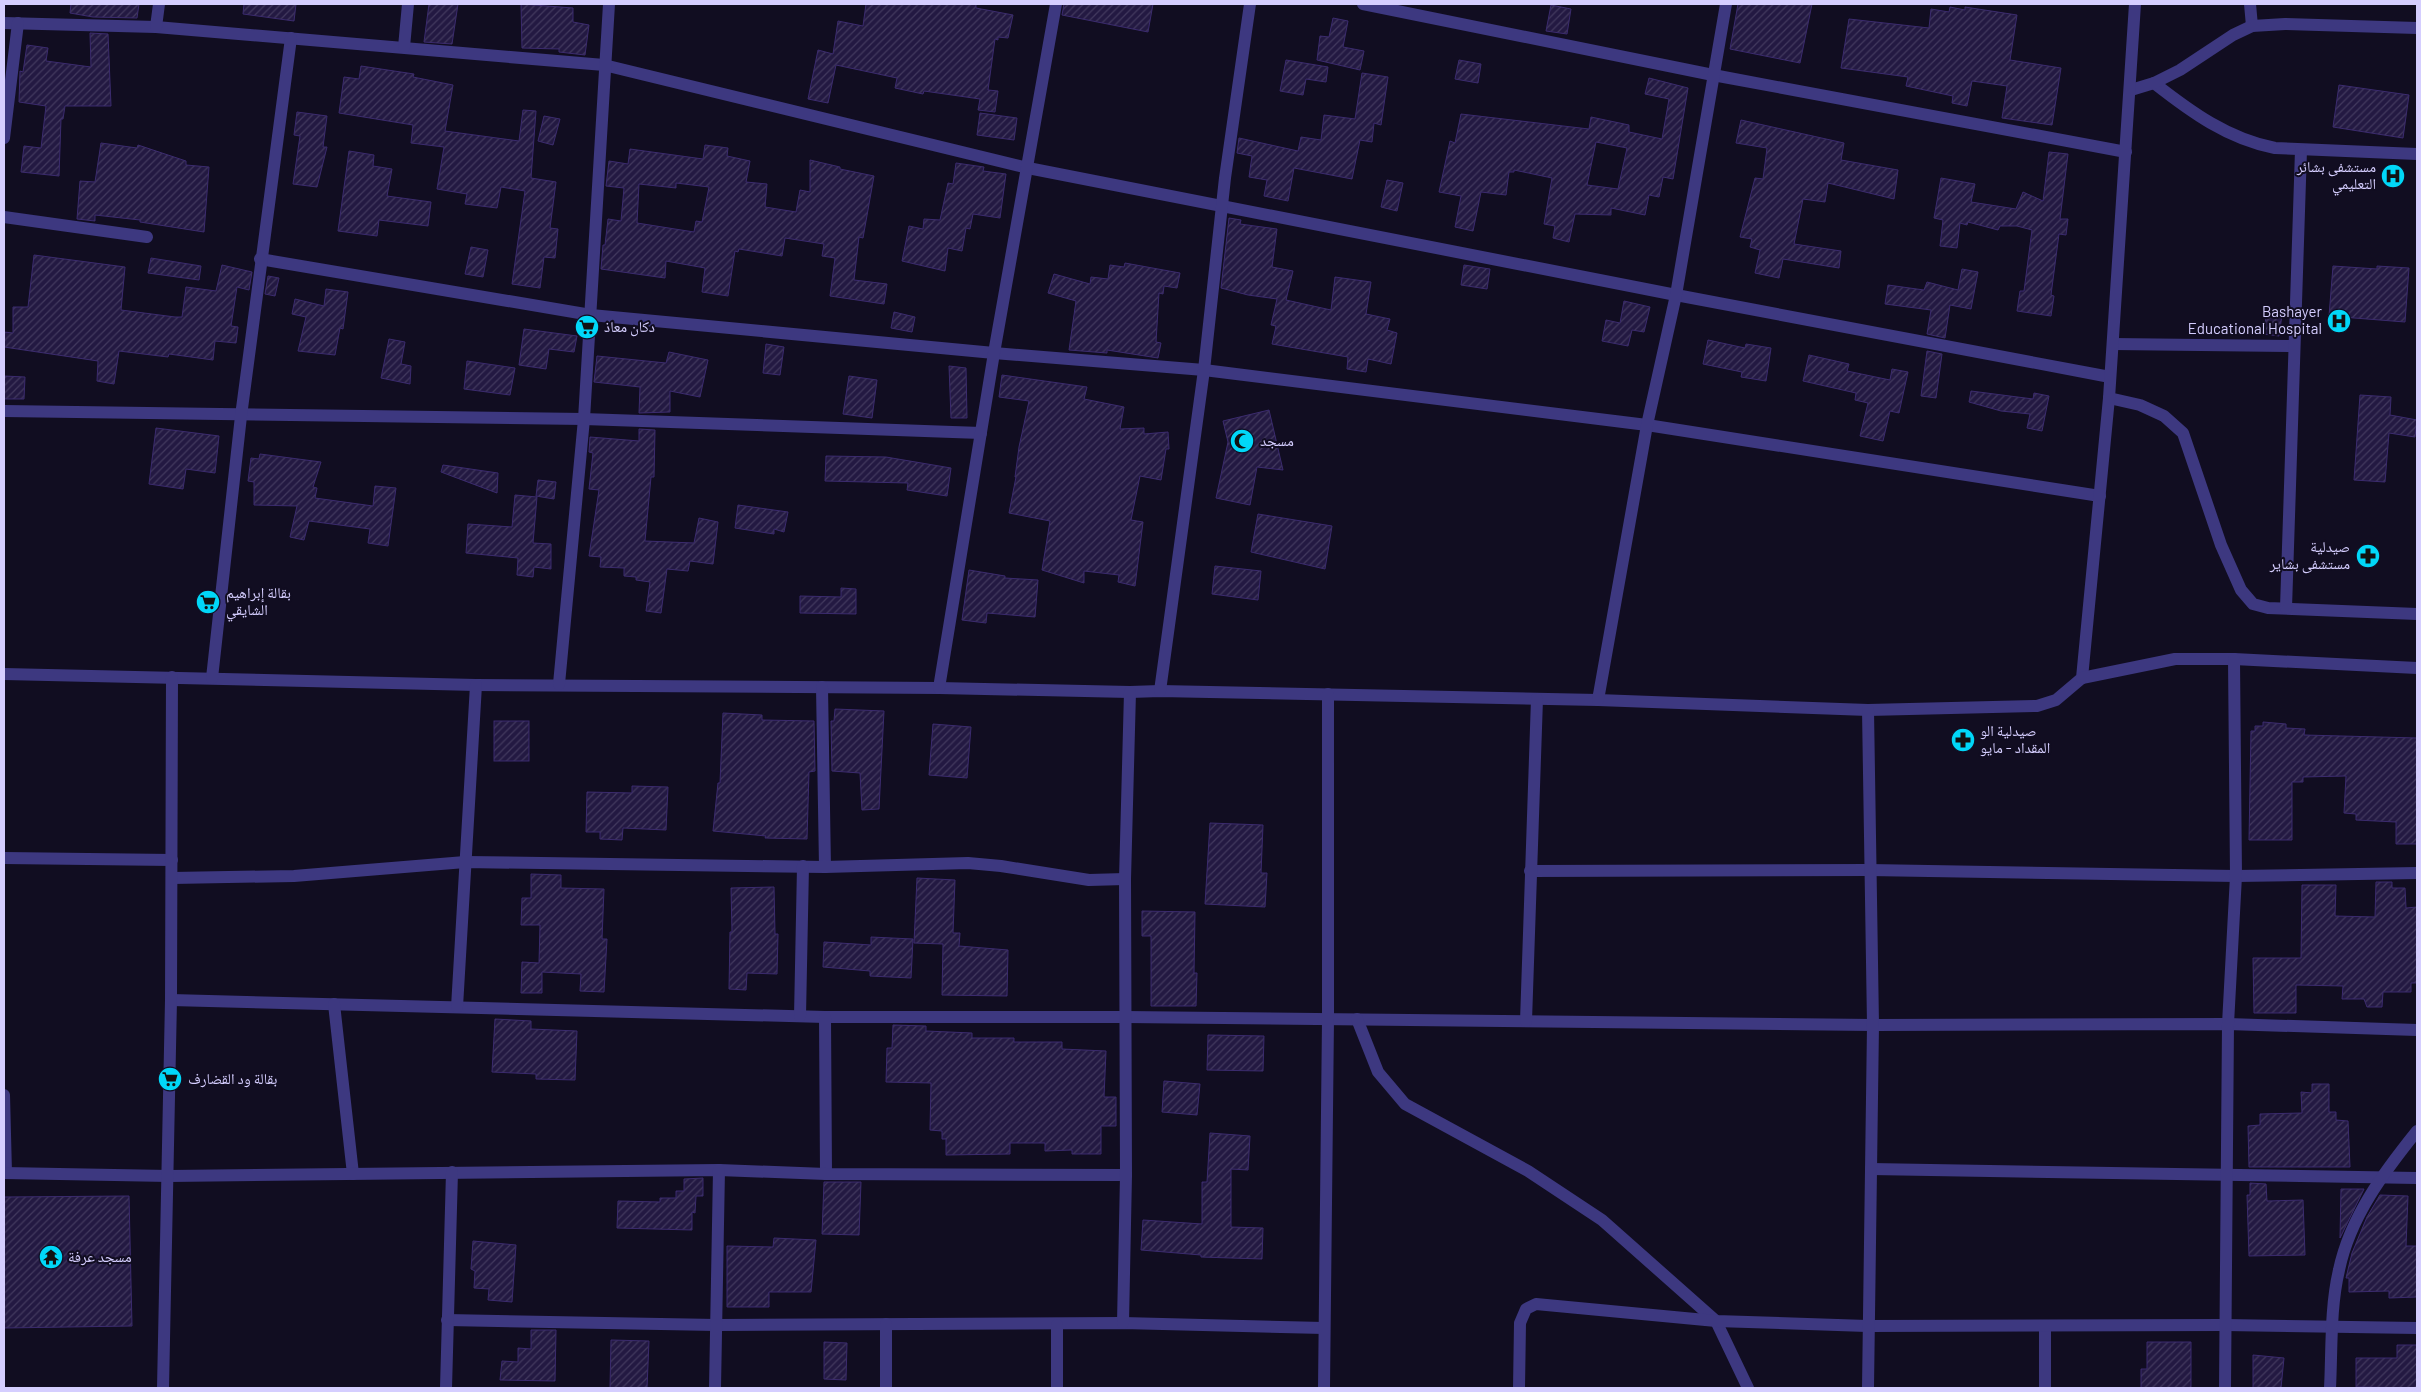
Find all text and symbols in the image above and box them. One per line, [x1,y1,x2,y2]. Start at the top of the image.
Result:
place label: مستشفى بشائر التعليمي [2296,157,2376,196]
hospital icon: مستشفى بشائر التعليمي [2380,163,2406,189]
place label: Bashayer Educational Hospital [2188,302,2323,337]
hospital icon: Bashayer Educational Hospital [2326,308,2352,334]
supermarket icon: دكان معاذ [574,314,600,340]
place label: دكان معاذ [604,317,655,337]
mosque icon: مسجد [1229,428,1255,454]
place label: مسجد [1260,431,1294,449]
place label: صيدلية مستشفى بشاير [2269,537,2350,574]
pharmacy icon: صيدلية مستشفى بشاير [2355,543,2381,569]
place label: بقالة إبراهيم الشايقي [226,583,291,622]
supermarket icon: بقالة إبراهيم الشايقي [195,589,221,615]
place label: صيدلية الو المقداد - مايو [1980,721,2050,757]
pharmacy icon: صيدلية الو المقداد - مايو [1950,727,1976,753]
supermarket icon: بقالة ود القضارف [157,1066,183,1092]
place label: بقالة ود القضارف [188,1069,277,1088]
temple icon: مسجد عرفة [38,1244,64,1270]
place label: مسجد عرفة [68,1247,132,1266]

